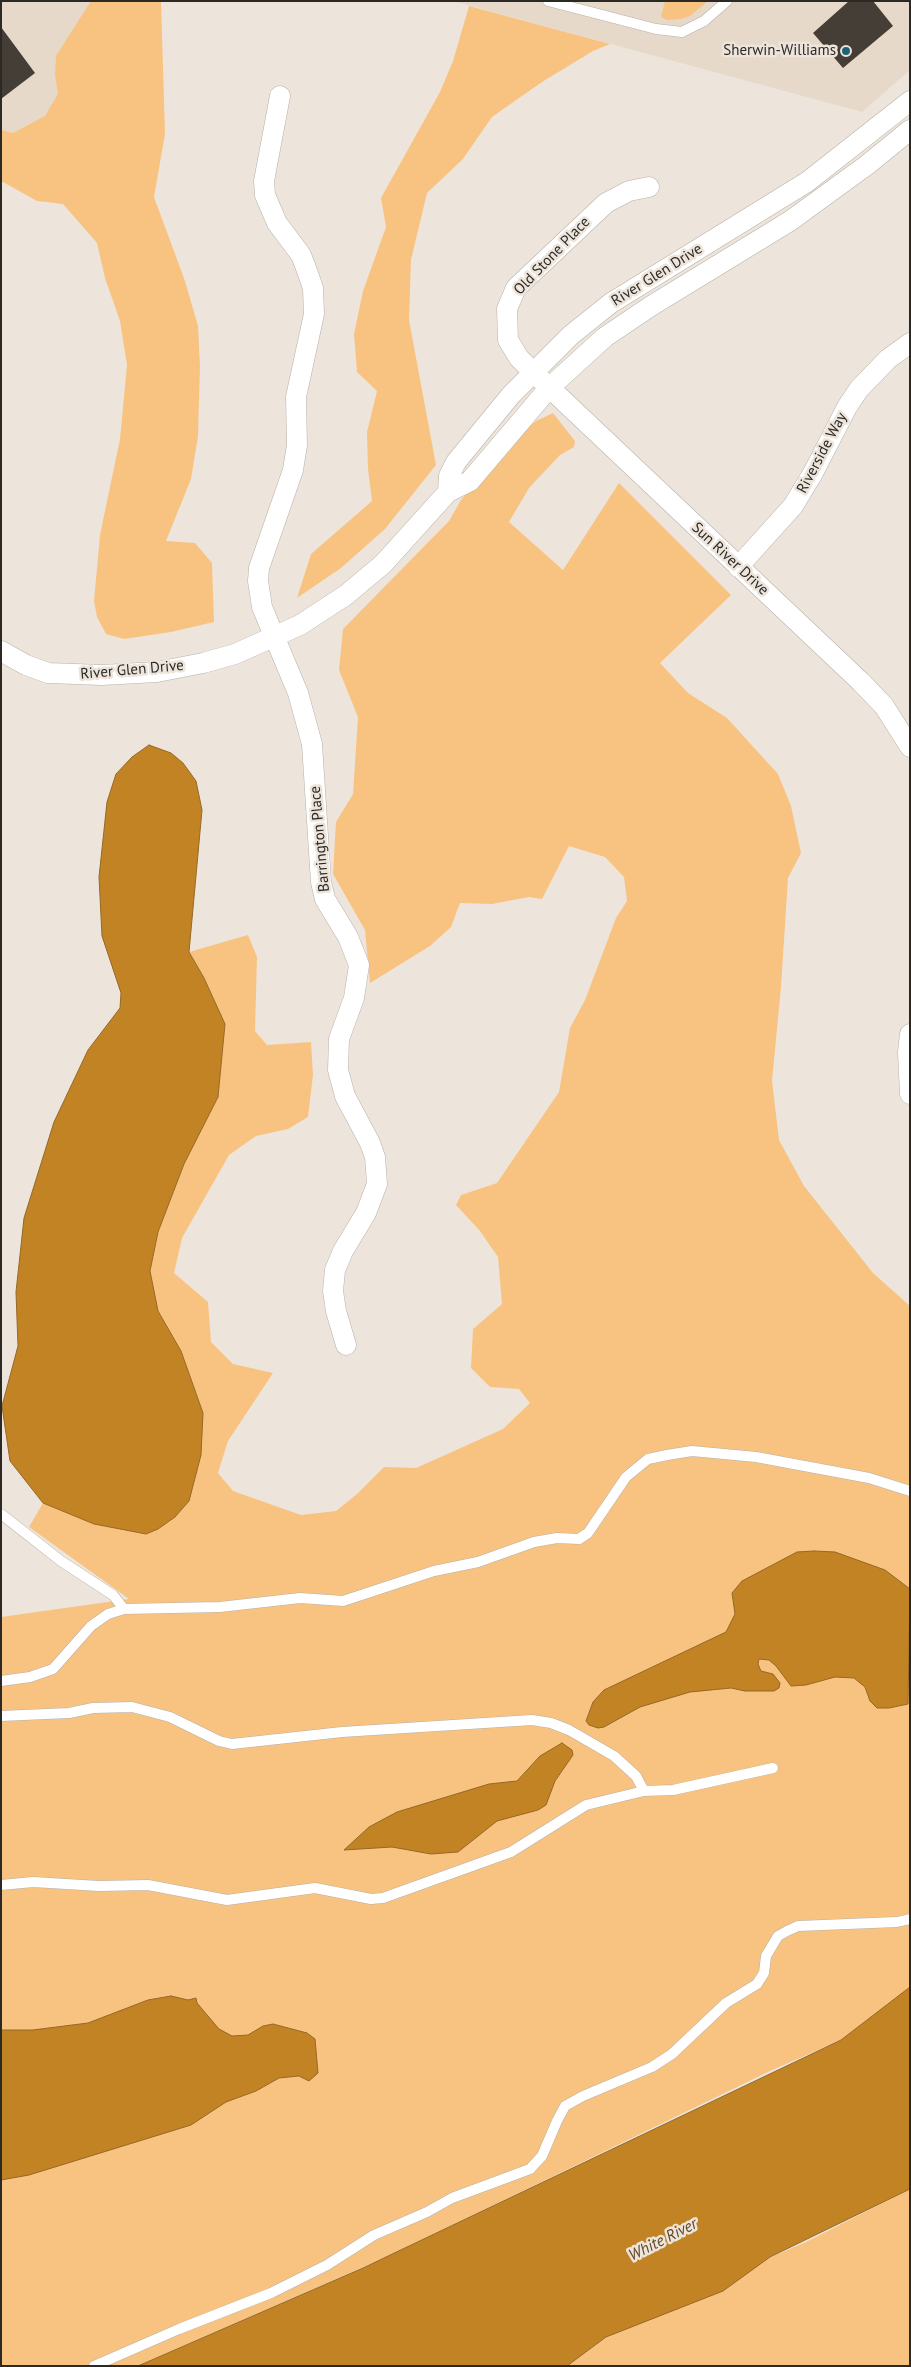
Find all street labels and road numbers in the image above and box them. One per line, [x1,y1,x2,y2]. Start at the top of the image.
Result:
street label: Old Stone Place [510,213,594,299]
street label: River Glen Drive [608,240,706,310]
street label: Riverside Way [793,409,851,497]
street label: Sun River Drive [688,519,772,599]
street label: River Glen Drive [80,657,184,683]
street label: Barrington Place [306,785,334,893]

